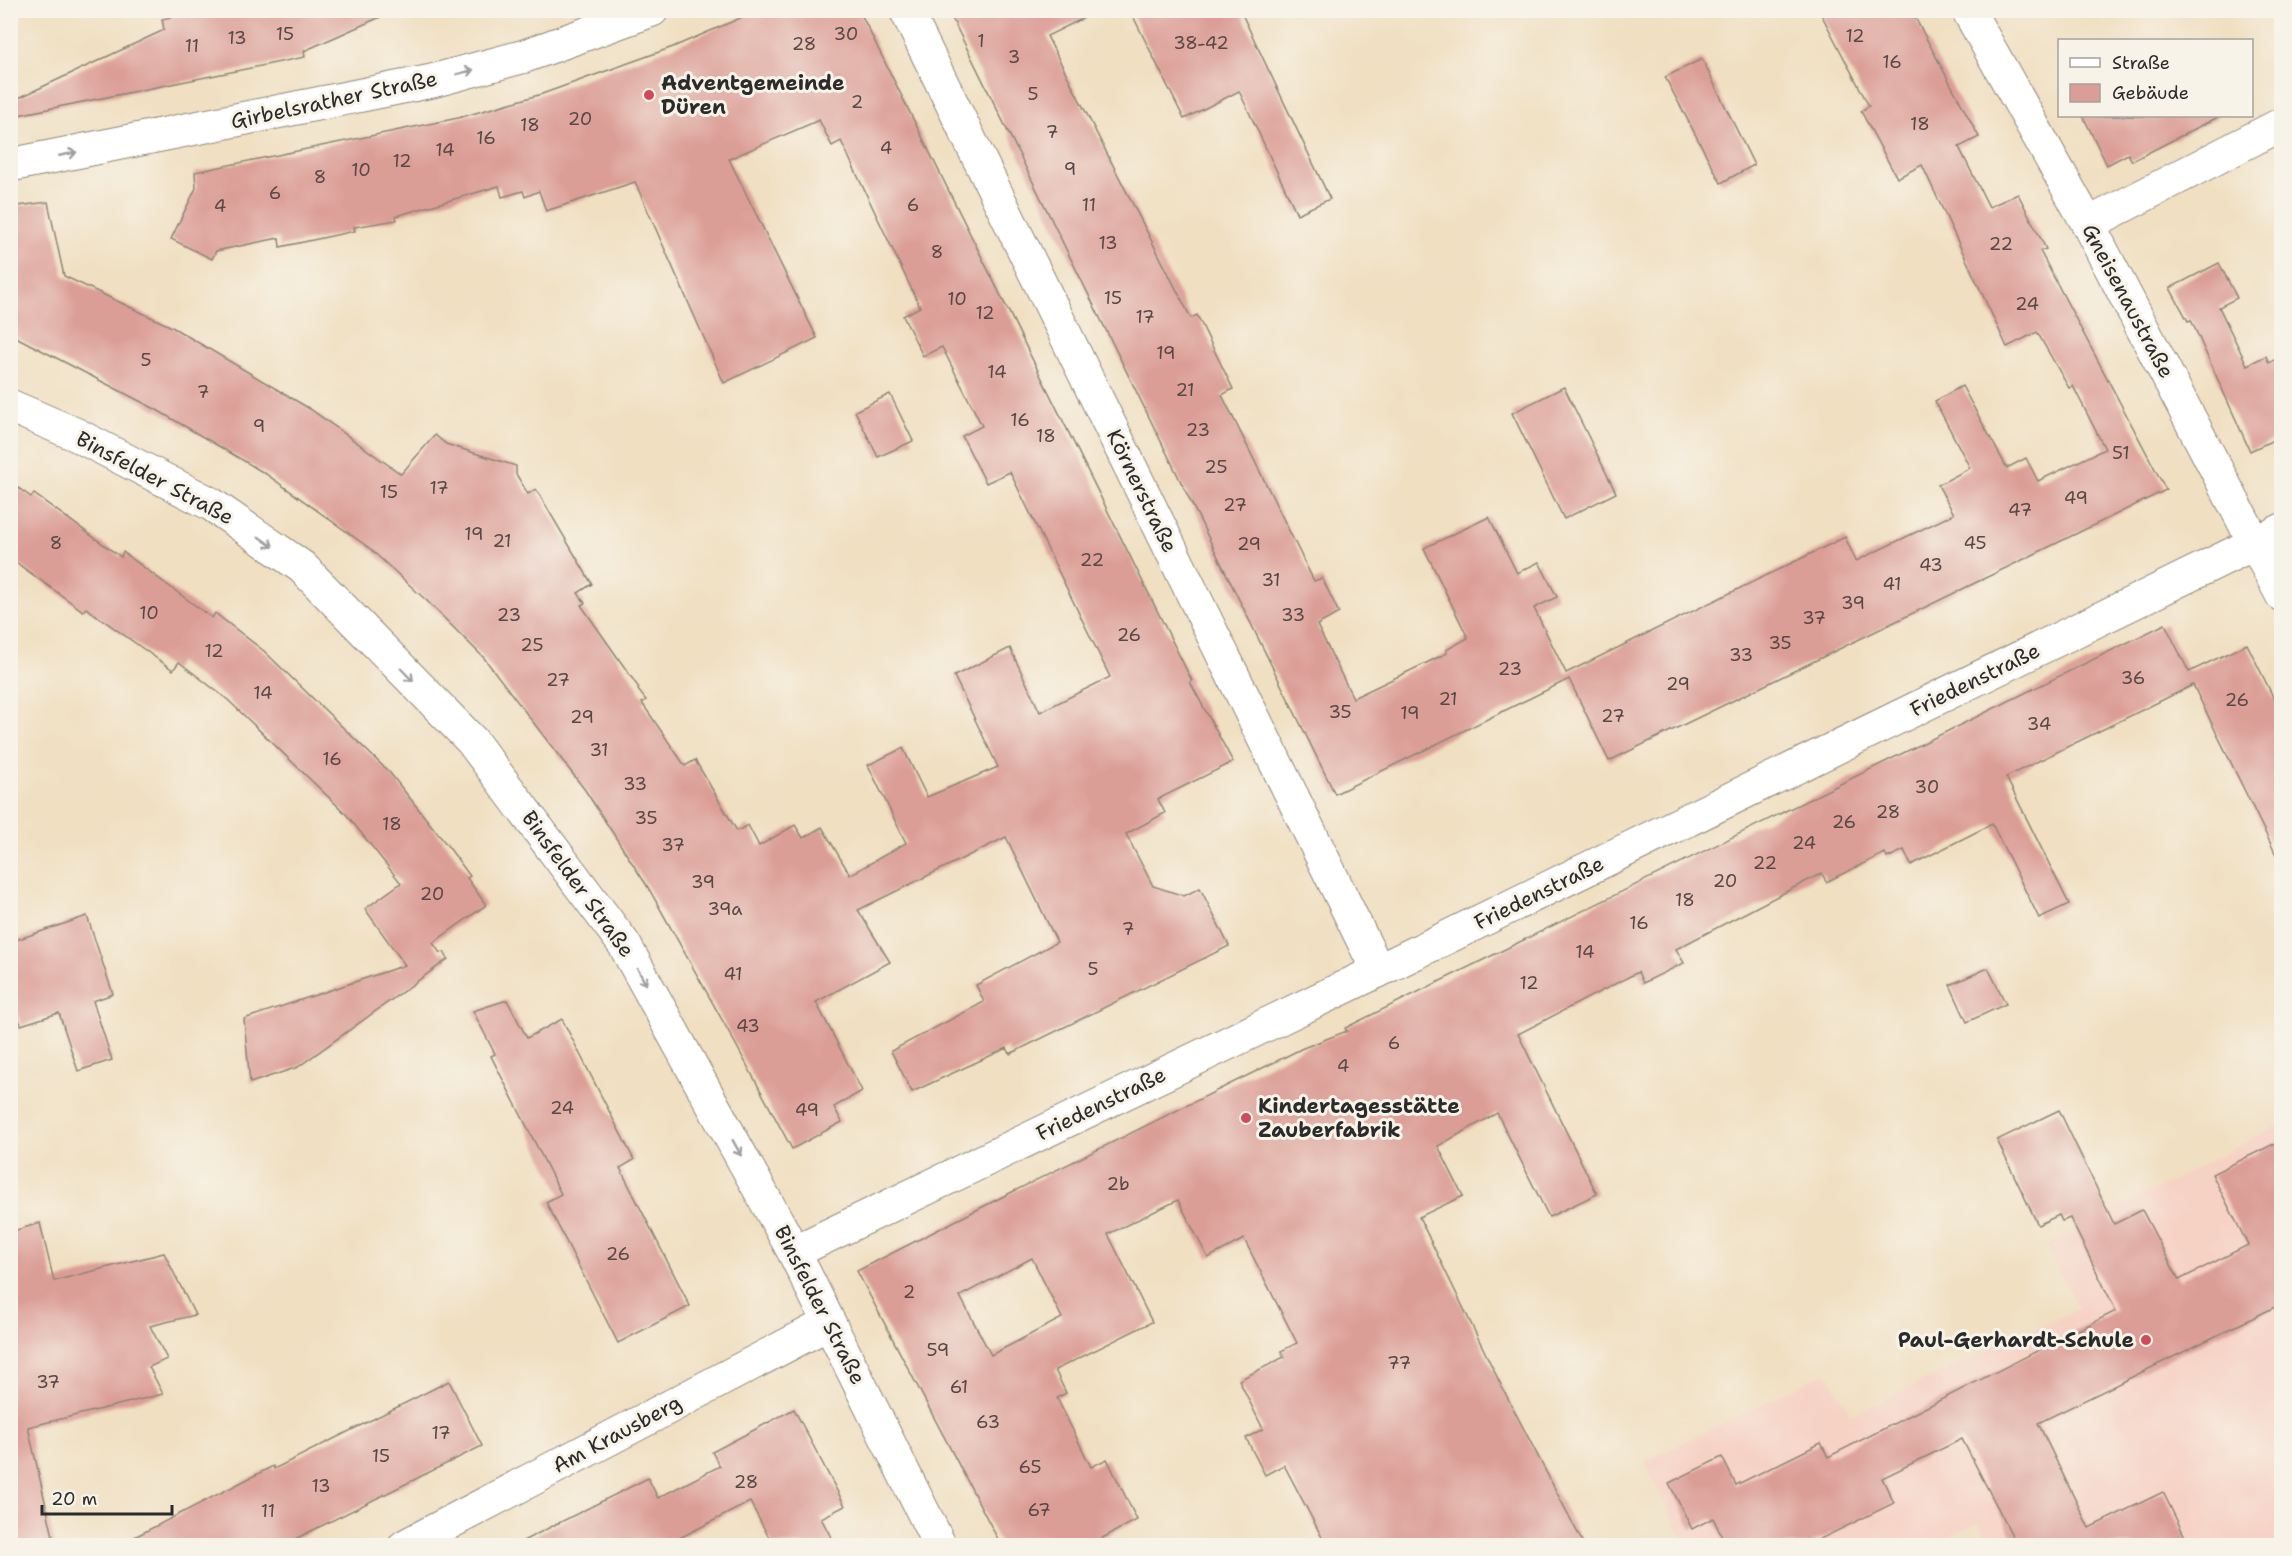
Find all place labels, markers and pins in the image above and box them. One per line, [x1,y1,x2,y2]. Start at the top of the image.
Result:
place label: Adventgemeinde Düren [661,69,845,121]
marker: Adventgemeinde Düren [642,88,656,102]
place label: Kindertagesstätte Zauberfabrik [1258,1092,1460,1144]
marker: Kindertagesstätte Zauberfabrik [1239,1111,1253,1125]
place label: Paul-Gerhardt-Schule [1898,1326,2134,1354]
marker: Paul-Gerhardt-Schule [2139,1333,2153,1347]

